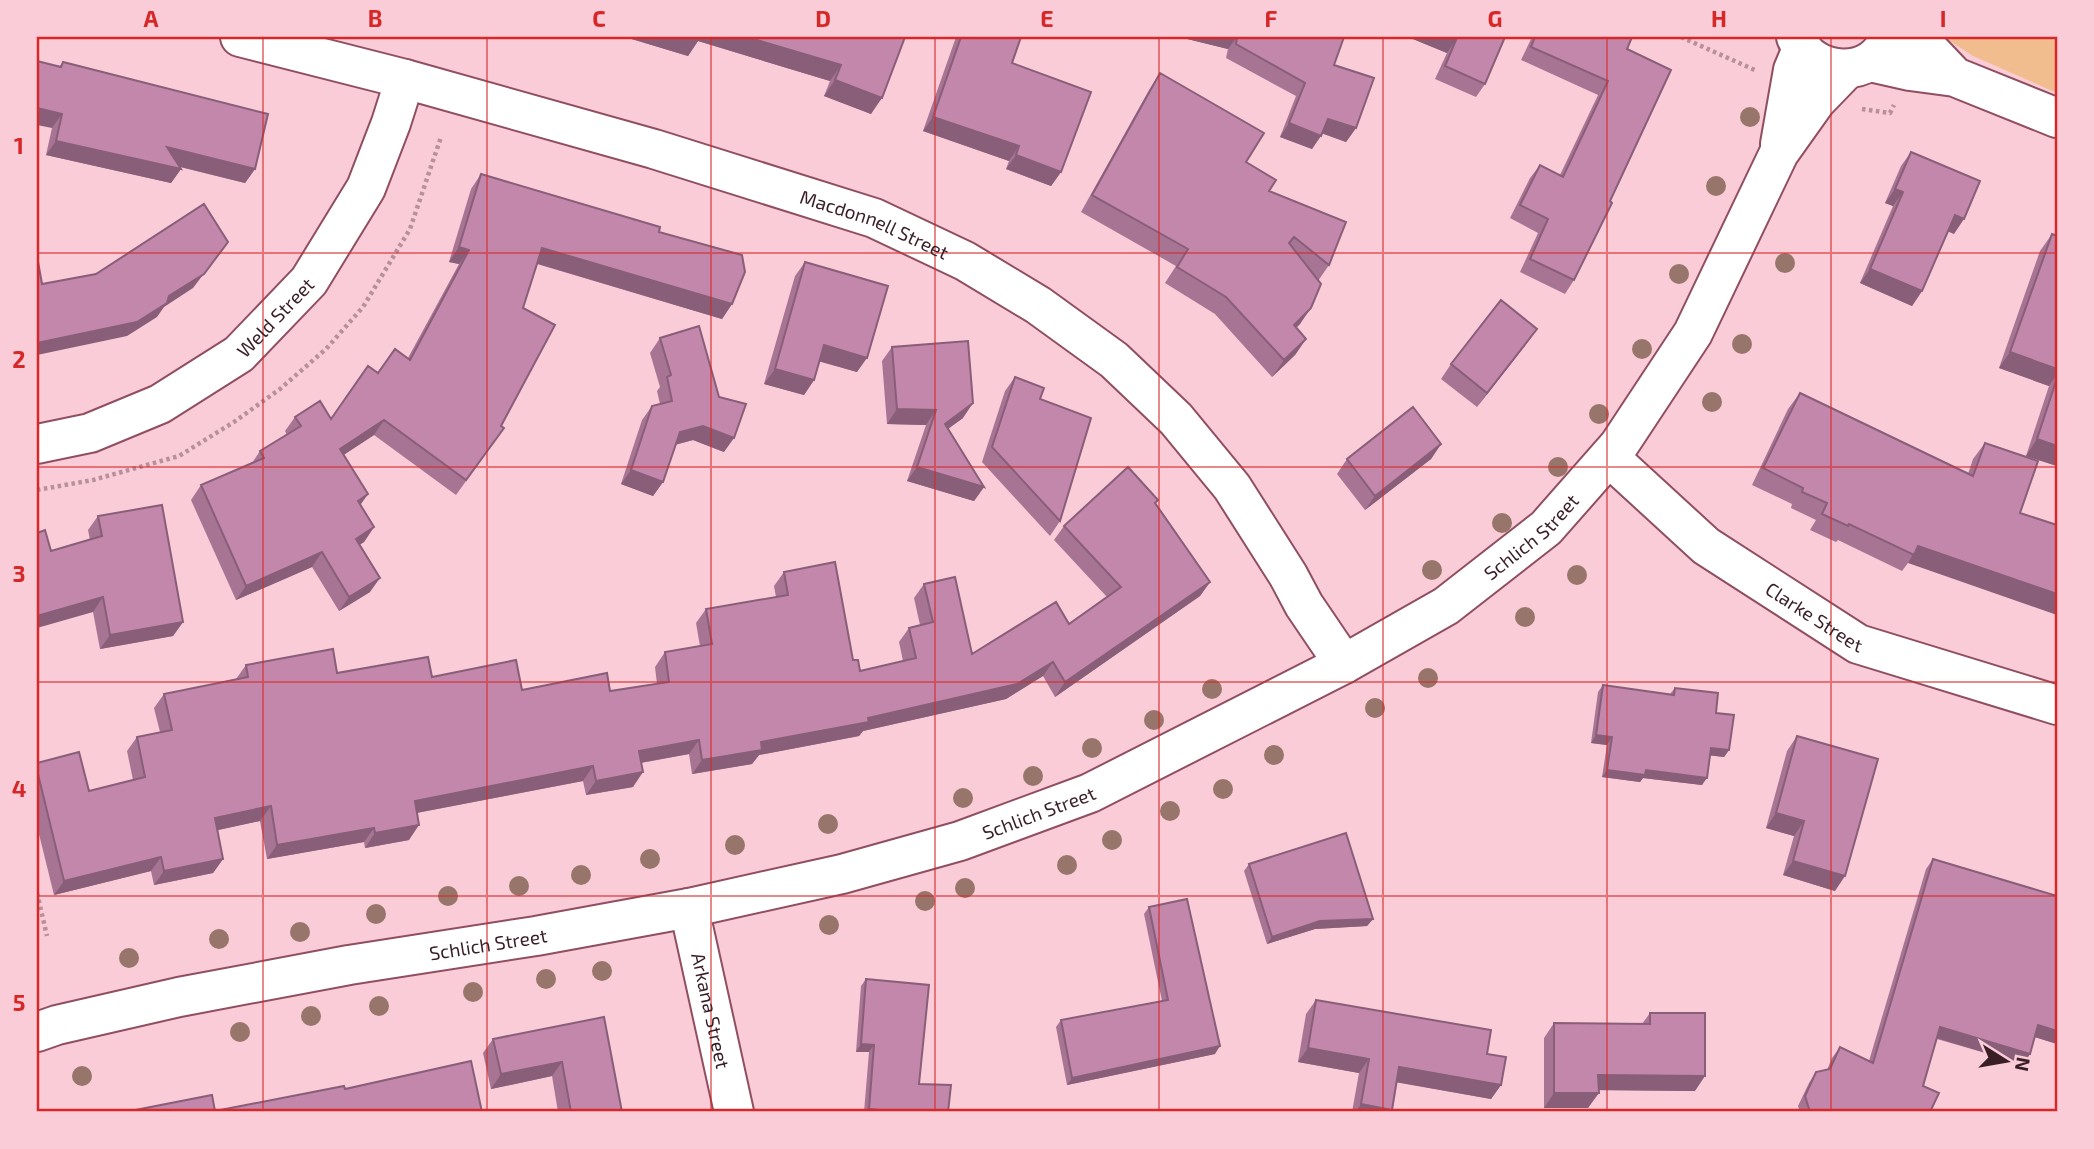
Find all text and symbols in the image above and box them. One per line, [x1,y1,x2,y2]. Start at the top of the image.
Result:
text: A [143,4,159,32]
text: B [368,4,382,32]
text: C [592,4,606,32]
text: D [815,4,831,32]
text: E [1040,4,1054,32]
text: F [1265,4,1278,32]
text: G [1488,4,1502,32]
text: H [1711,4,1727,32]
text: I [1940,4,1946,32]
text: 1 [14,131,24,159]
street label: Macdonnell Street [798,184,953,263]
street label: Weld Street [231,272,318,361]
text: 2 [12,345,26,373]
street label: Schlich Street [1479,489,1583,584]
text: 3 [12,559,26,587]
street label: Clarke Street [1762,576,1865,656]
text: 4 [12,774,26,802]
street label: Schlich Street [979,781,1099,843]
street label: Schlich Street [428,923,549,964]
street label: Arkana Street [688,950,736,1071]
text: 5 [13,988,25,1016]
north arrow [1972,1026,2042,1096]
text: N [2011,1055,2036,1073]

